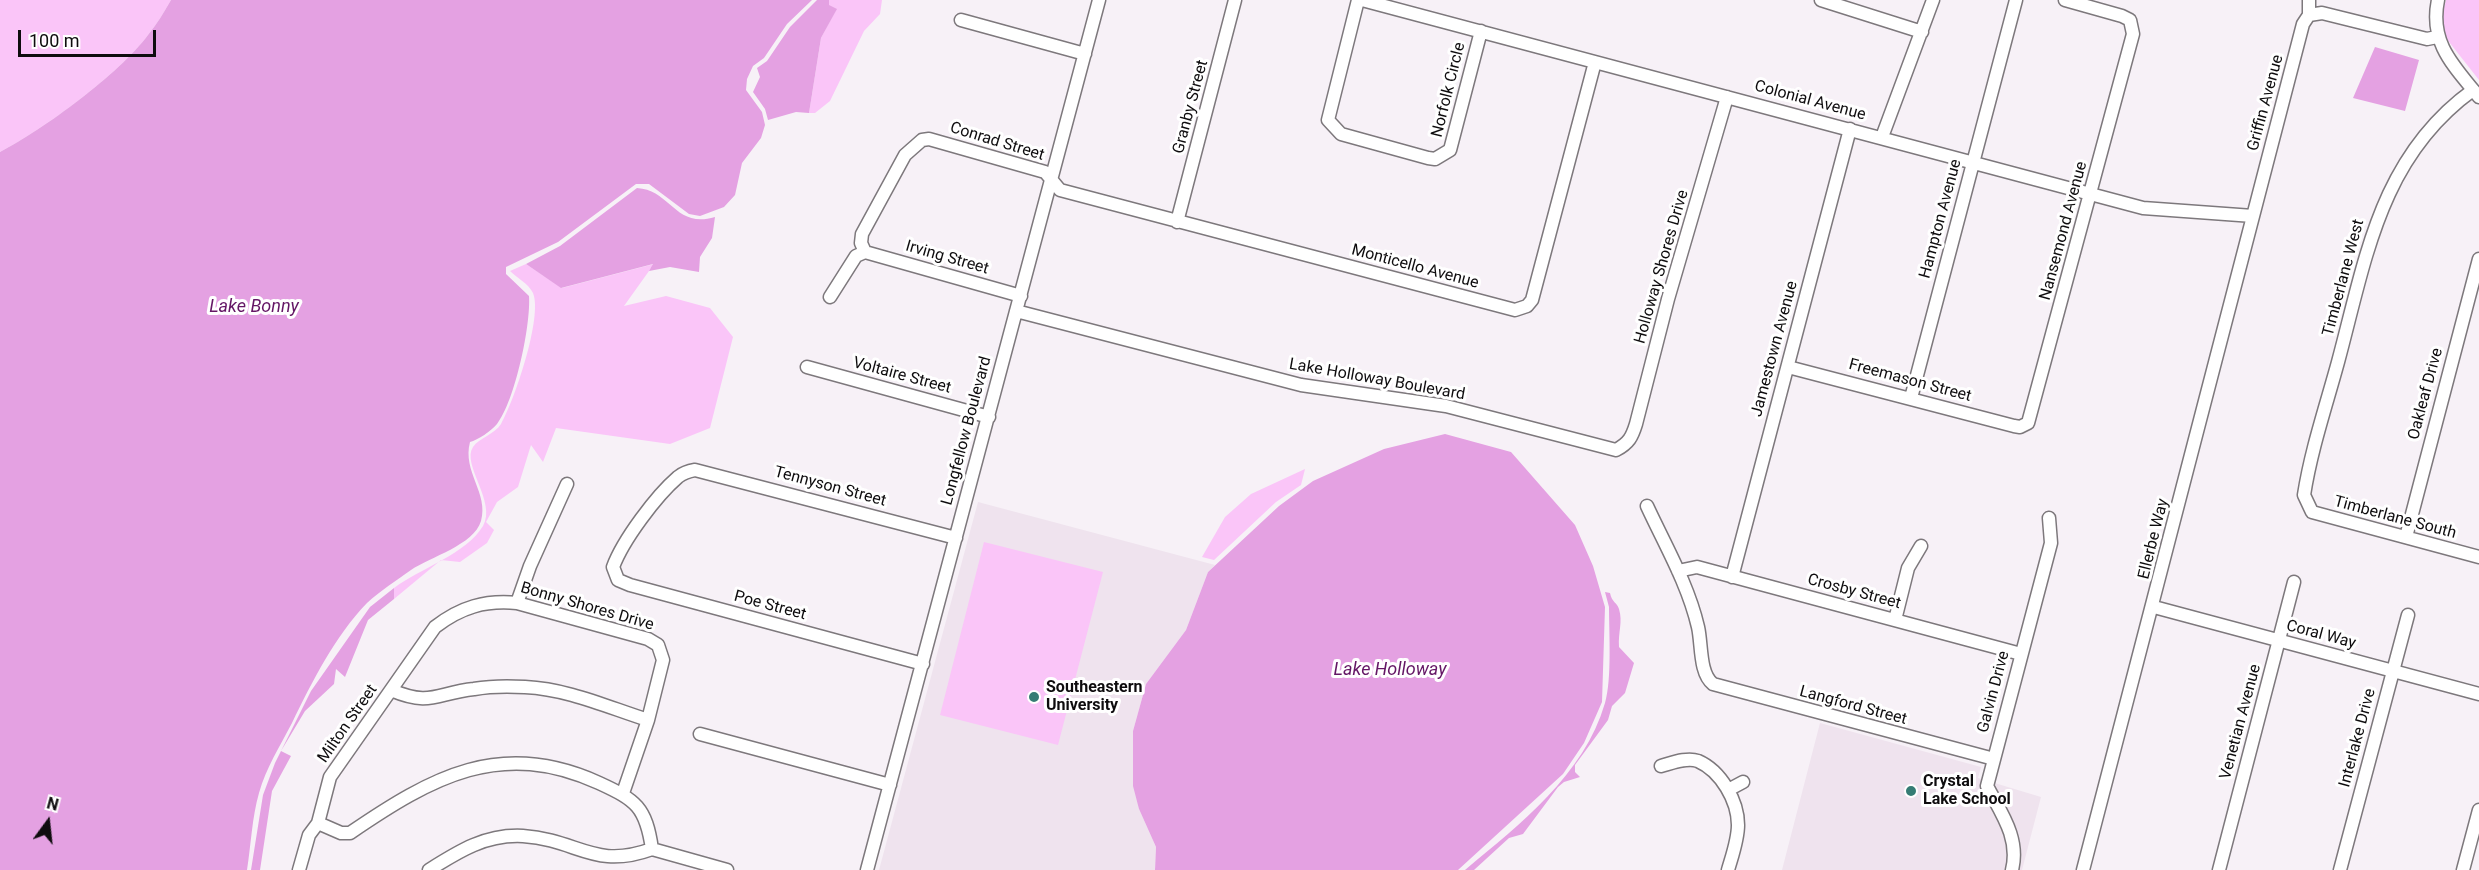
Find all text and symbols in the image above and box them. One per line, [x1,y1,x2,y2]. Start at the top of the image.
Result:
scale bar [21,18,159,56]
text: 100 m [29,30,80,51]
street label: Norfolk Circle [1428,41,1470,139]
street label: Griffin Avenue [2244,53,2288,153]
street label: Granby Street [1169,58,1213,156]
street label: Colonial Avenue [1752,77,1868,125]
street label: Conrad Street [948,119,1046,165]
street label: Hampton Avenue [1916,157,1966,281]
street label: Nansemond Avenue [2036,159,2092,303]
street label: Holloway Shores Drive [1631,188,1693,346]
street label: Timberlane West [2319,217,2369,339]
street label: Irving Street [903,237,991,279]
street label: Monticello Avenue [1349,241,1481,293]
street label: Jamestown Avenue [1748,279,1802,419]
water label: Lake Bonny [209,296,299,318]
street label: Oakleaf Drive [2405,346,2447,442]
street label: Voltaire Street [851,354,953,398]
street label: Longfellow Boulevard [938,355,996,507]
street label: Lake Holloway Boulevard [1288,355,1466,405]
street label: Freemason Street [1847,355,1973,407]
street label: Tennyson Street [772,463,888,511]
street label: Timberlane South [2332,492,2458,544]
street label: Ellerbe Way [2135,497,2173,581]
street label: Crosby Street [1805,570,1903,614]
street label: Bonny Shores Drive [518,579,656,635]
street label: Poe Street [732,587,808,625]
street label: Coral Way [2284,616,2358,654]
street label: Galvin Drive [1974,649,2014,735]
water label: Lake Holloway [1334,659,1446,681]
street label: Venetian Avenue [2216,662,2266,782]
place label: Southeastern University [1046,678,1143,716]
street label: Milton Street [314,681,382,767]
street label: Langford Street [1797,682,1909,730]
street label: Interlake Drive [2336,687,2380,789]
marker: Southeastern University [1027,690,1041,704]
place label: Crystal Lake School [1923,772,2011,810]
marker: Crystal Lake School [1904,784,1918,798]
north arrow [18,792,78,852]
text: N [45,793,61,815]

